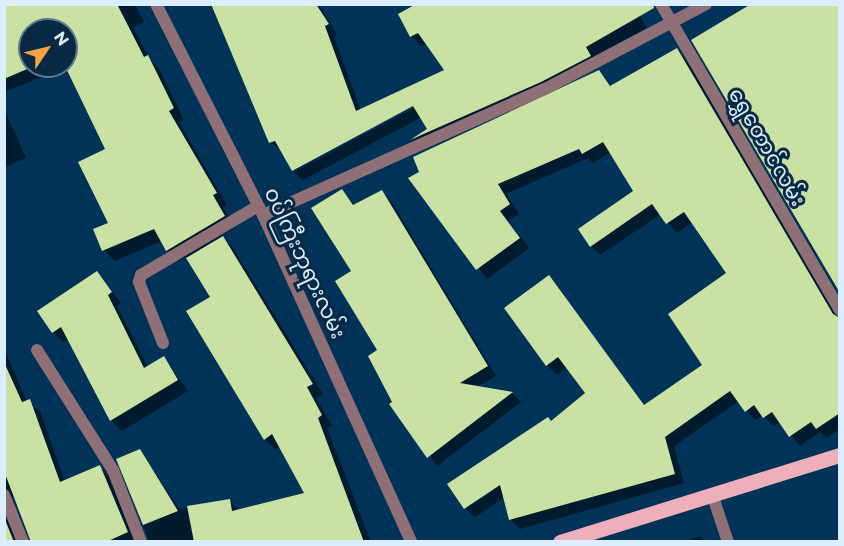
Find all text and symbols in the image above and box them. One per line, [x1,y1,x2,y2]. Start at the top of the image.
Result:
north arrow [18,18,78,78]
text: N [50,28,73,49]
street label: ရွှေတောင်လမ်း [723,83,811,211]
street label: ဝပ်ကြီးဘုရားလမ်း [259,183,351,343]

